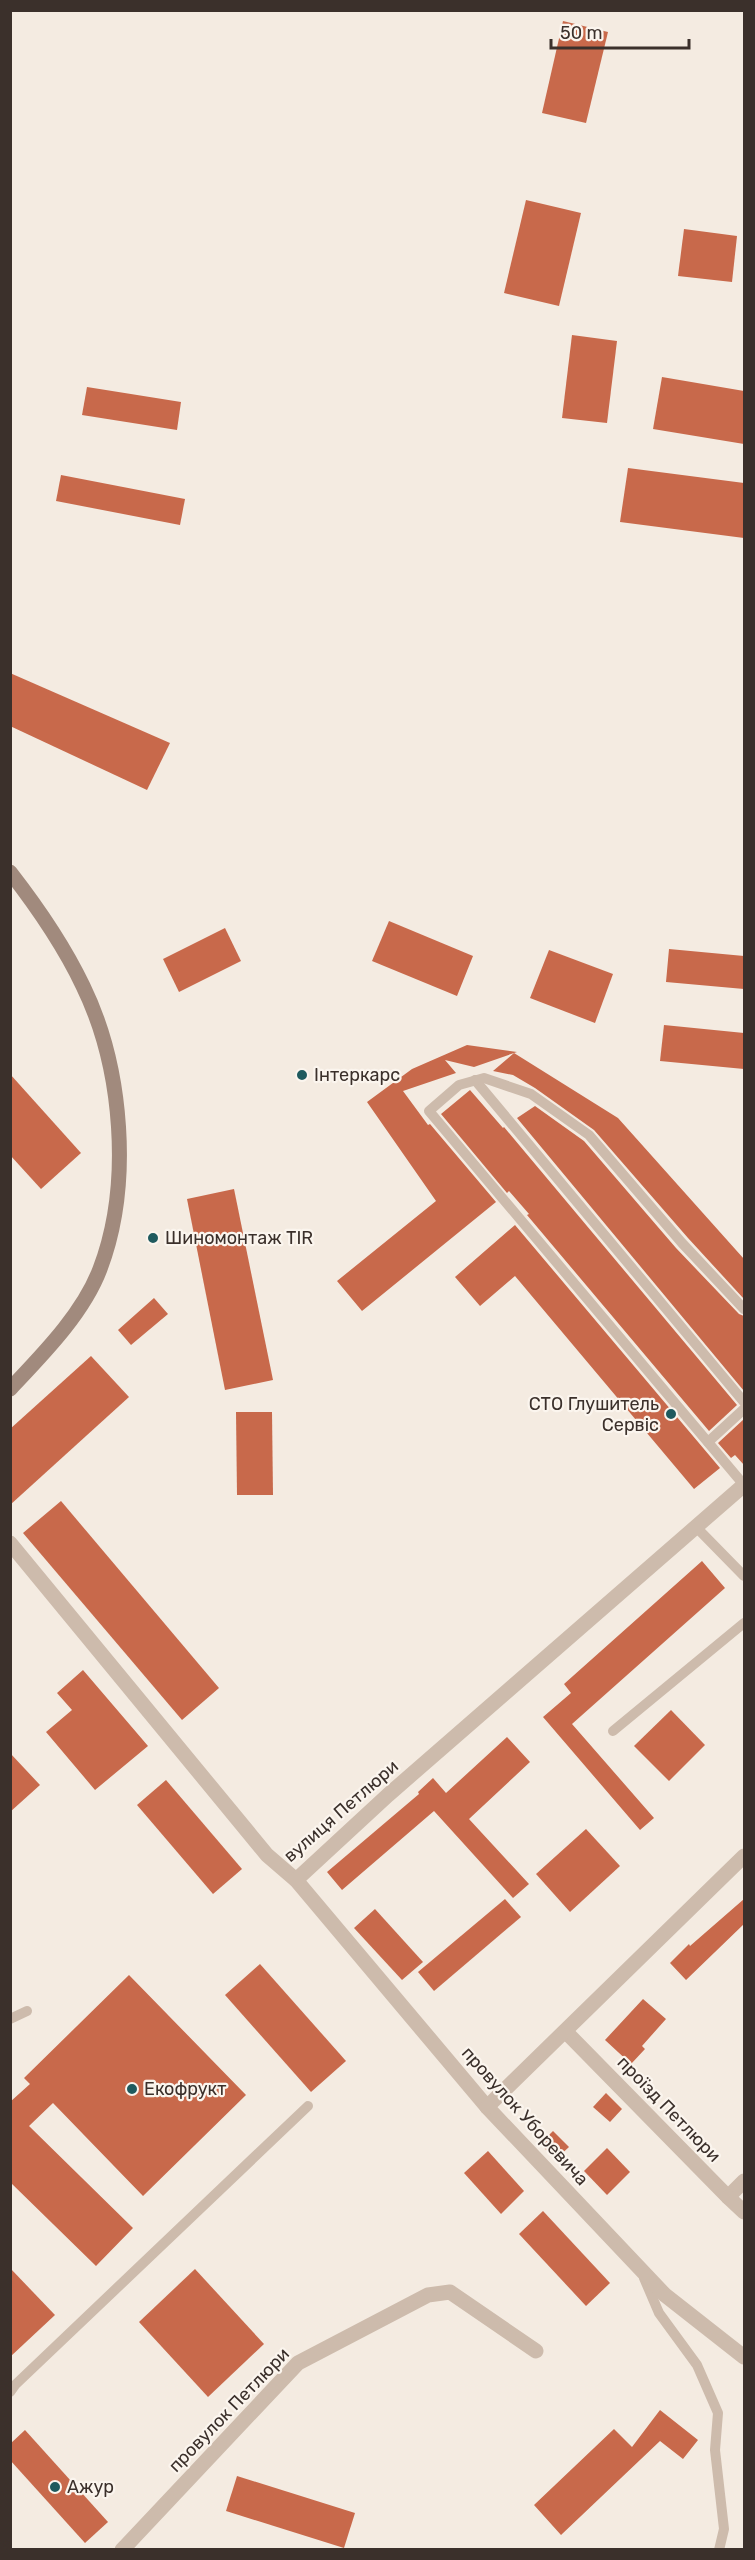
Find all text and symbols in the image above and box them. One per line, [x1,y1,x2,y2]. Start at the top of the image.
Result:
scale bar [551,12,689,50]
text: 50 m [560,22,603,44]
place label: Інтеркарс [314,1064,400,1086]
marker: Інтеркарс [295,1068,309,1082]
place label: Шиномонтаж TIR [165,1227,313,1249]
marker: Шиномонтаж TIR [146,1231,160,1245]
place label: СТО Глушитель Сервіс [529,1393,659,1436]
marker: СТО Глушитель Сервіс [664,1407,678,1421]
street label: вулиця Петлюри [279,1755,403,1867]
street label: провулок Уборевича [457,2042,593,2190]
street label: проїзд Петлюри [613,2051,725,2167]
place label: Екофрукт [144,2078,226,2100]
marker: Екофрукт [125,2082,139,2096]
street label: провулок Петлюри [164,2343,294,2477]
place label: Ажур [67,2476,114,2498]
marker: Ажур [48,2480,62,2494]

